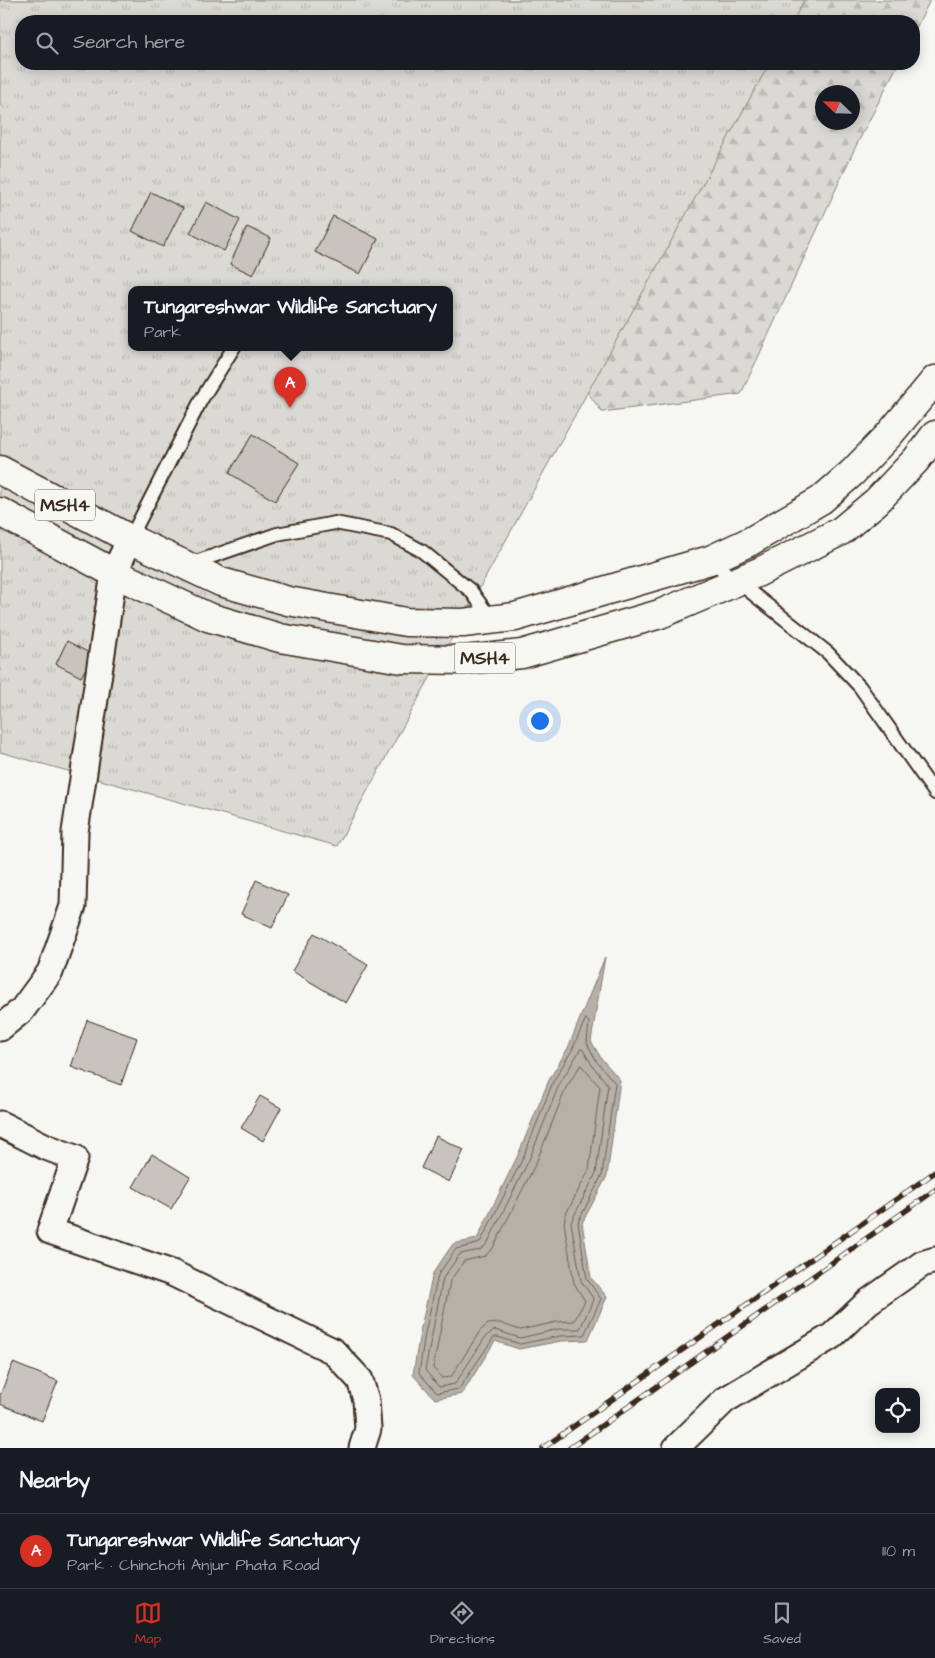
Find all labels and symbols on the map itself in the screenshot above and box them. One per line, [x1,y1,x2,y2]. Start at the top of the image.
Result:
north arrow [815,85,860,130]
pin: A [274,367,306,408]
road number: MSH4 [35,490,95,520]
road number: MSH4 [455,642,515,674]
your location [527,708,553,734]

